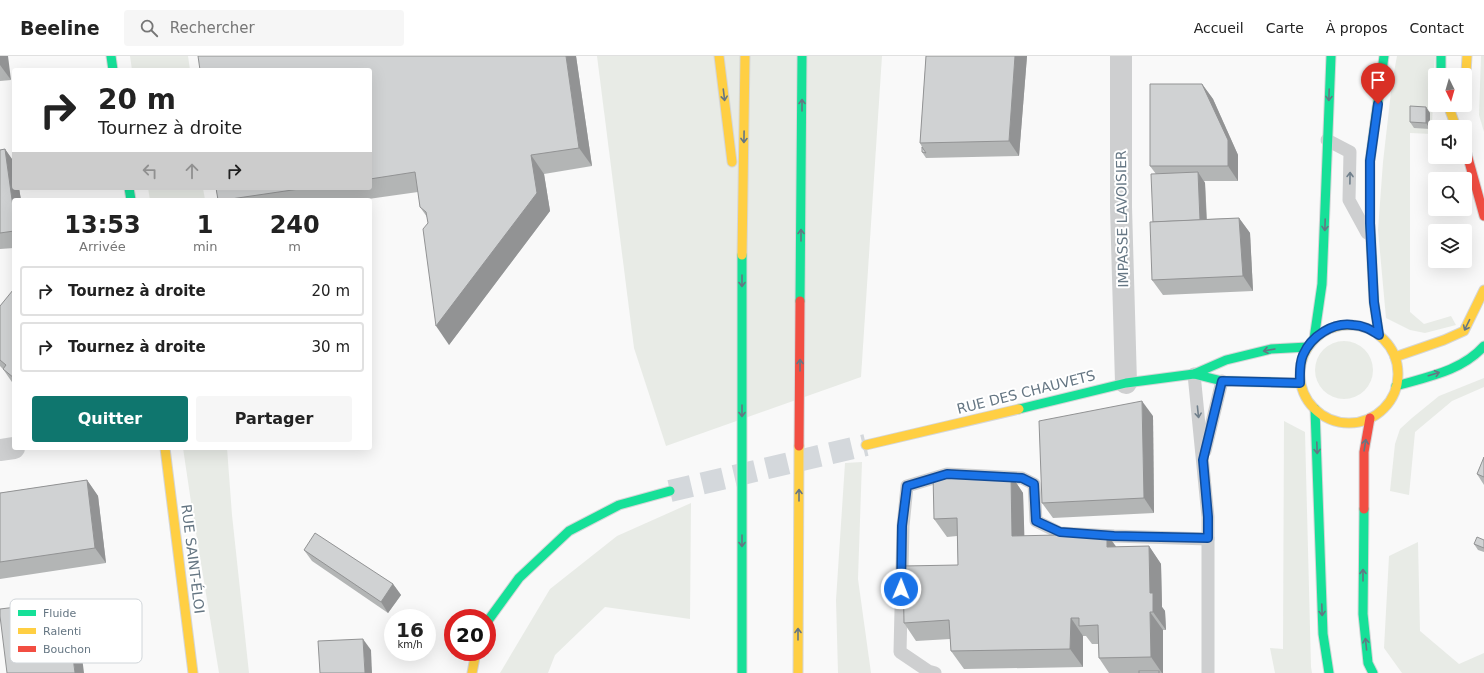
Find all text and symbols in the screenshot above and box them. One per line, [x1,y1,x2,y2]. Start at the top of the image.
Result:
search box [124,10,404,46]
text: Beeline [20,17,100,39]
icon: search [138,17,160,39]
text: Rechercher [170,19,255,37]
text: Accueil [1194,20,1244,36]
text: Carte [1266,20,1304,36]
text: À propos [1326,20,1388,36]
text: Contact [1410,20,1464,36]
pin [1361,63,1395,104]
north arrow [1428,68,1472,112]
map controls [1428,68,1472,268]
icon: arrive [1367,69,1389,91]
text: 20 m [98,83,176,116]
icon: right [32,84,84,136]
one-way arrow [720,88,728,101]
one-way arrow [1325,88,1333,101]
one-way arrow [798,99,806,112]
text: Tournez à droite [98,117,242,138]
button: sound [1428,120,1472,164]
one-way arrow [740,130,748,143]
street label: IMPASSE LAVOISIER [1113,150,1131,288]
icon: left [139,160,161,182]
icon: ahead [181,160,203,182]
icon: right [223,160,245,182]
one-way arrow [1346,172,1353,185]
button: search [1428,172,1472,216]
text: 13:53 [64,211,141,239]
text: 1 [197,211,213,239]
text: 240 [270,211,320,239]
one-way arrow [1321,218,1328,231]
button: layers [1428,224,1472,268]
one-way arrow [797,229,805,242]
text: Arrivée [79,239,126,254]
text: min [193,239,217,254]
text: m [288,239,301,254]
one-way arrow [738,274,746,287]
icon: right [34,280,56,302]
text: Tournez à droite [68,282,206,300]
text: 20 m [312,282,350,300]
one-way arrow [1463,319,1470,331]
icon: right [34,336,56,358]
text: Tournez à droite [68,338,206,356]
text: 30 m [312,338,350,356]
one-way arrow [1263,346,1276,354]
one-way arrow [796,359,804,372]
street label: RUE DES CHAUVETS [955,367,1097,417]
one-way arrow [1427,370,1439,378]
button: Quitter [32,396,188,442]
button: Partager [196,396,352,442]
one-way arrow [738,404,746,417]
one-way arrow [1194,406,1202,419]
one-way arrow [1361,439,1369,452]
one-way arrow [1313,441,1320,454]
one-way arrow [795,489,803,502]
street label: RUE SAINT-ÉLOI [178,503,208,615]
one-way arrow [738,534,746,547]
position arrow [880,568,922,610]
one-way arrow [1360,569,1367,582]
legend [10,599,142,663]
one-way arrow [1319,603,1326,616]
text: Fluide [43,607,76,620]
speed limit sign: 20 [444,609,496,661]
text: 16 [396,618,424,642]
text: Ralenti [43,625,81,638]
one-way arrow [794,628,802,641]
one-way arrow [1363,638,1370,651]
text: km/h [397,639,423,650]
text: Bouchon [43,643,91,656]

